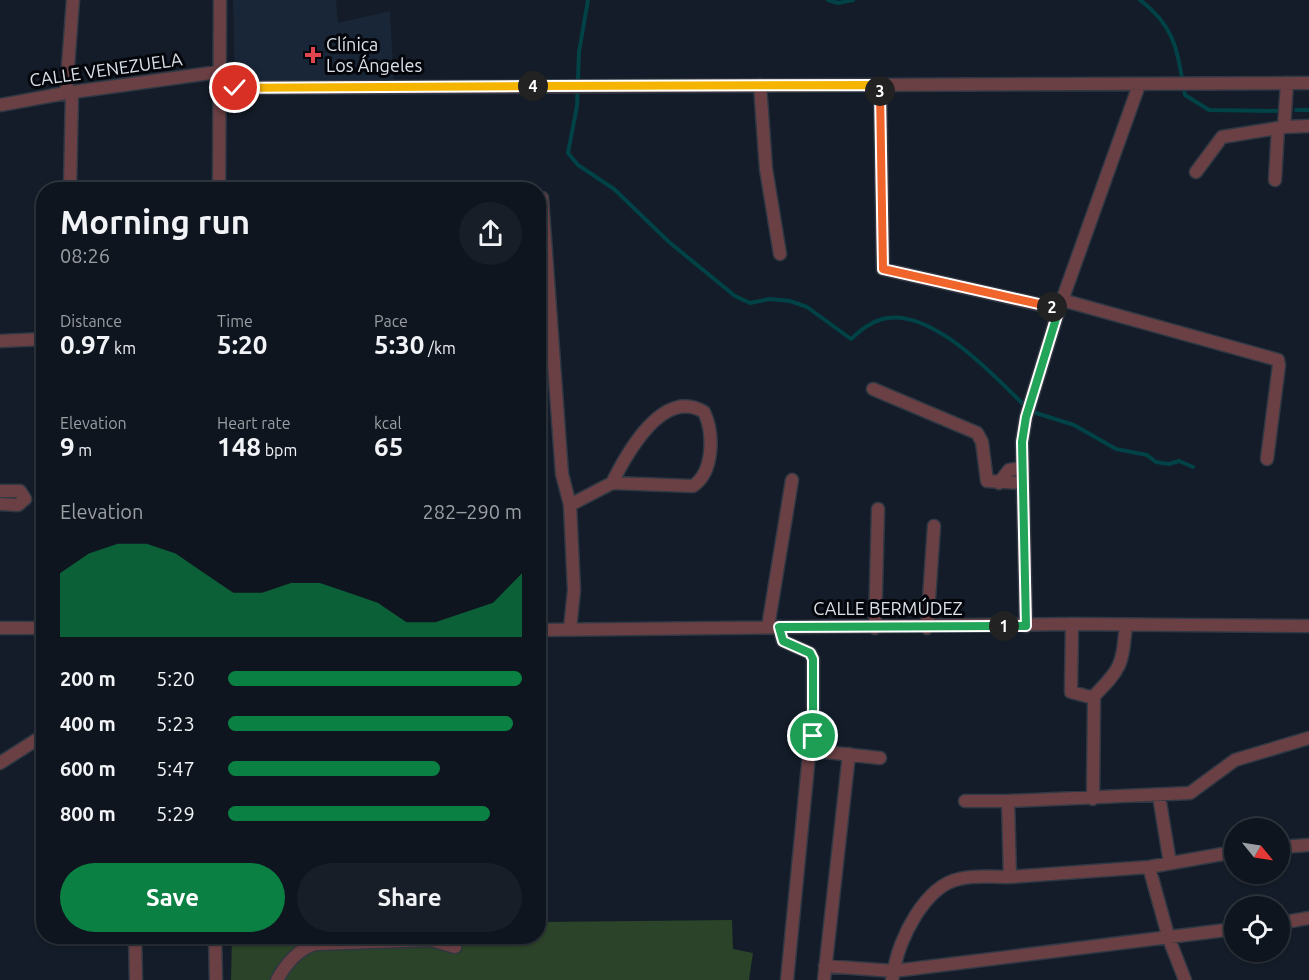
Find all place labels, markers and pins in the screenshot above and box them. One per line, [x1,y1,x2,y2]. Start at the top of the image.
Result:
place label: Clínica Los Ángeles [326,34,423,75]
marker: Clínica Los Ángeles [304,46,322,64]
pin [209,62,260,113]
pin: 4 [518,71,548,101]
pin: 3 [865,76,895,106]
pin: 2 [1037,292,1067,322]
pin: 1 [989,611,1019,641]
pin [787,710,838,761]

